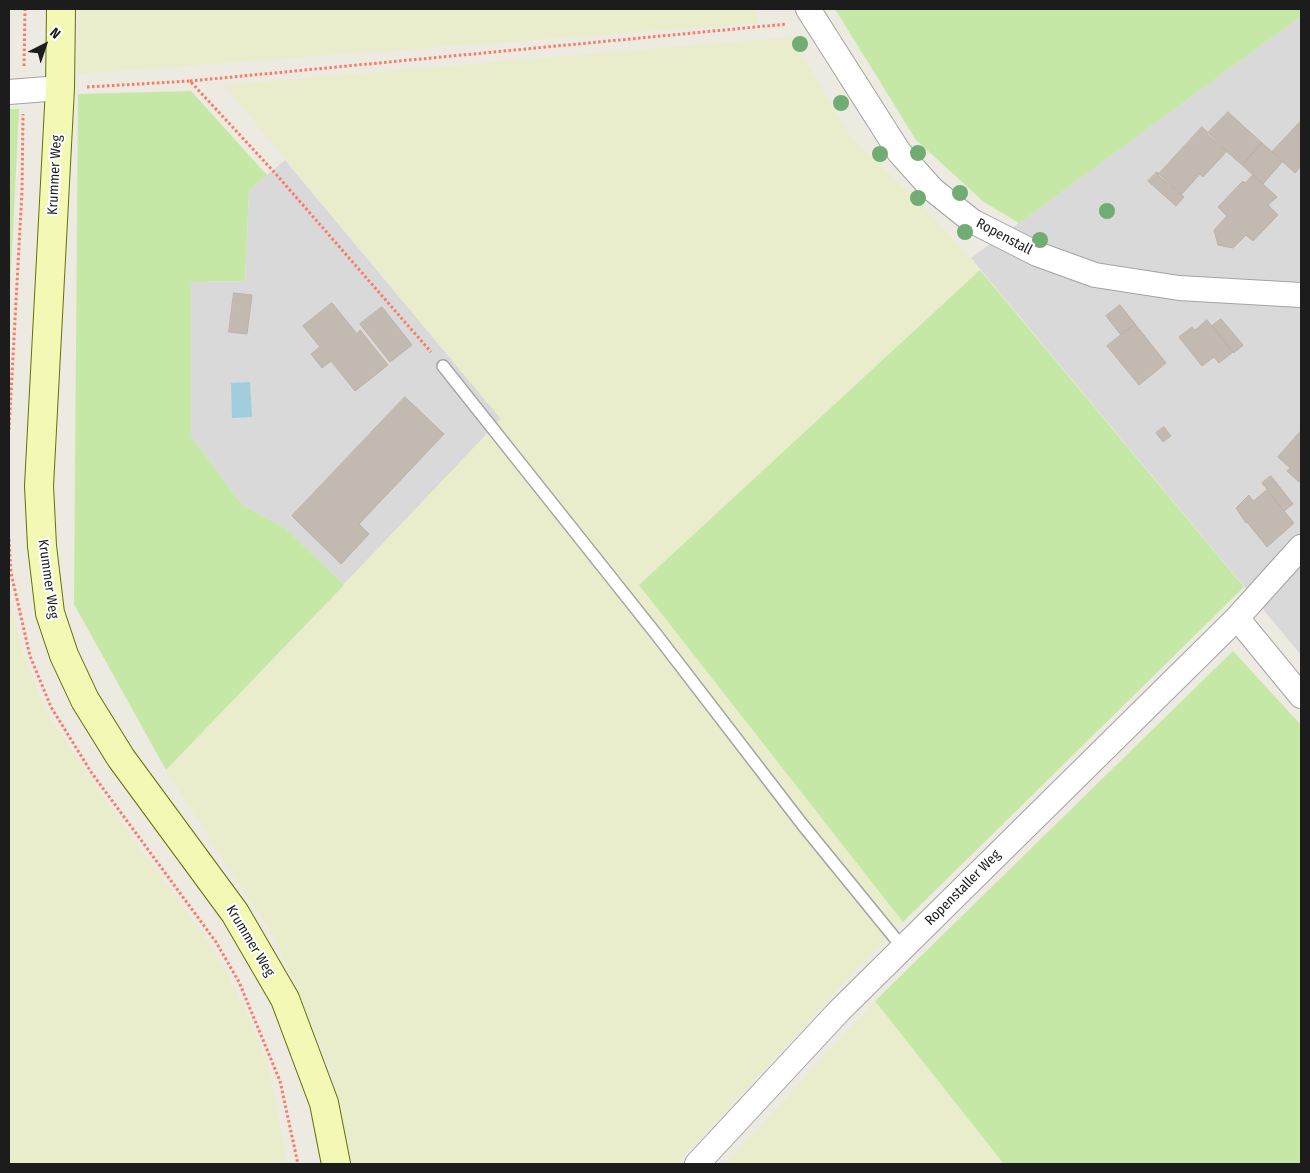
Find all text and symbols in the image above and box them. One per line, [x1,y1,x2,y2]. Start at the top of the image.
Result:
north arrow [20,20,70,70]
text: N [46,24,64,42]
street label: Krummer Weg [45,135,65,215]
street label: Ropenstall [973,215,1035,259]
street label: Krummer Weg [34,538,62,620]
street label: Ropenstaller Weg [922,847,1004,929]
street label: Krummer Weg [222,902,278,980]

